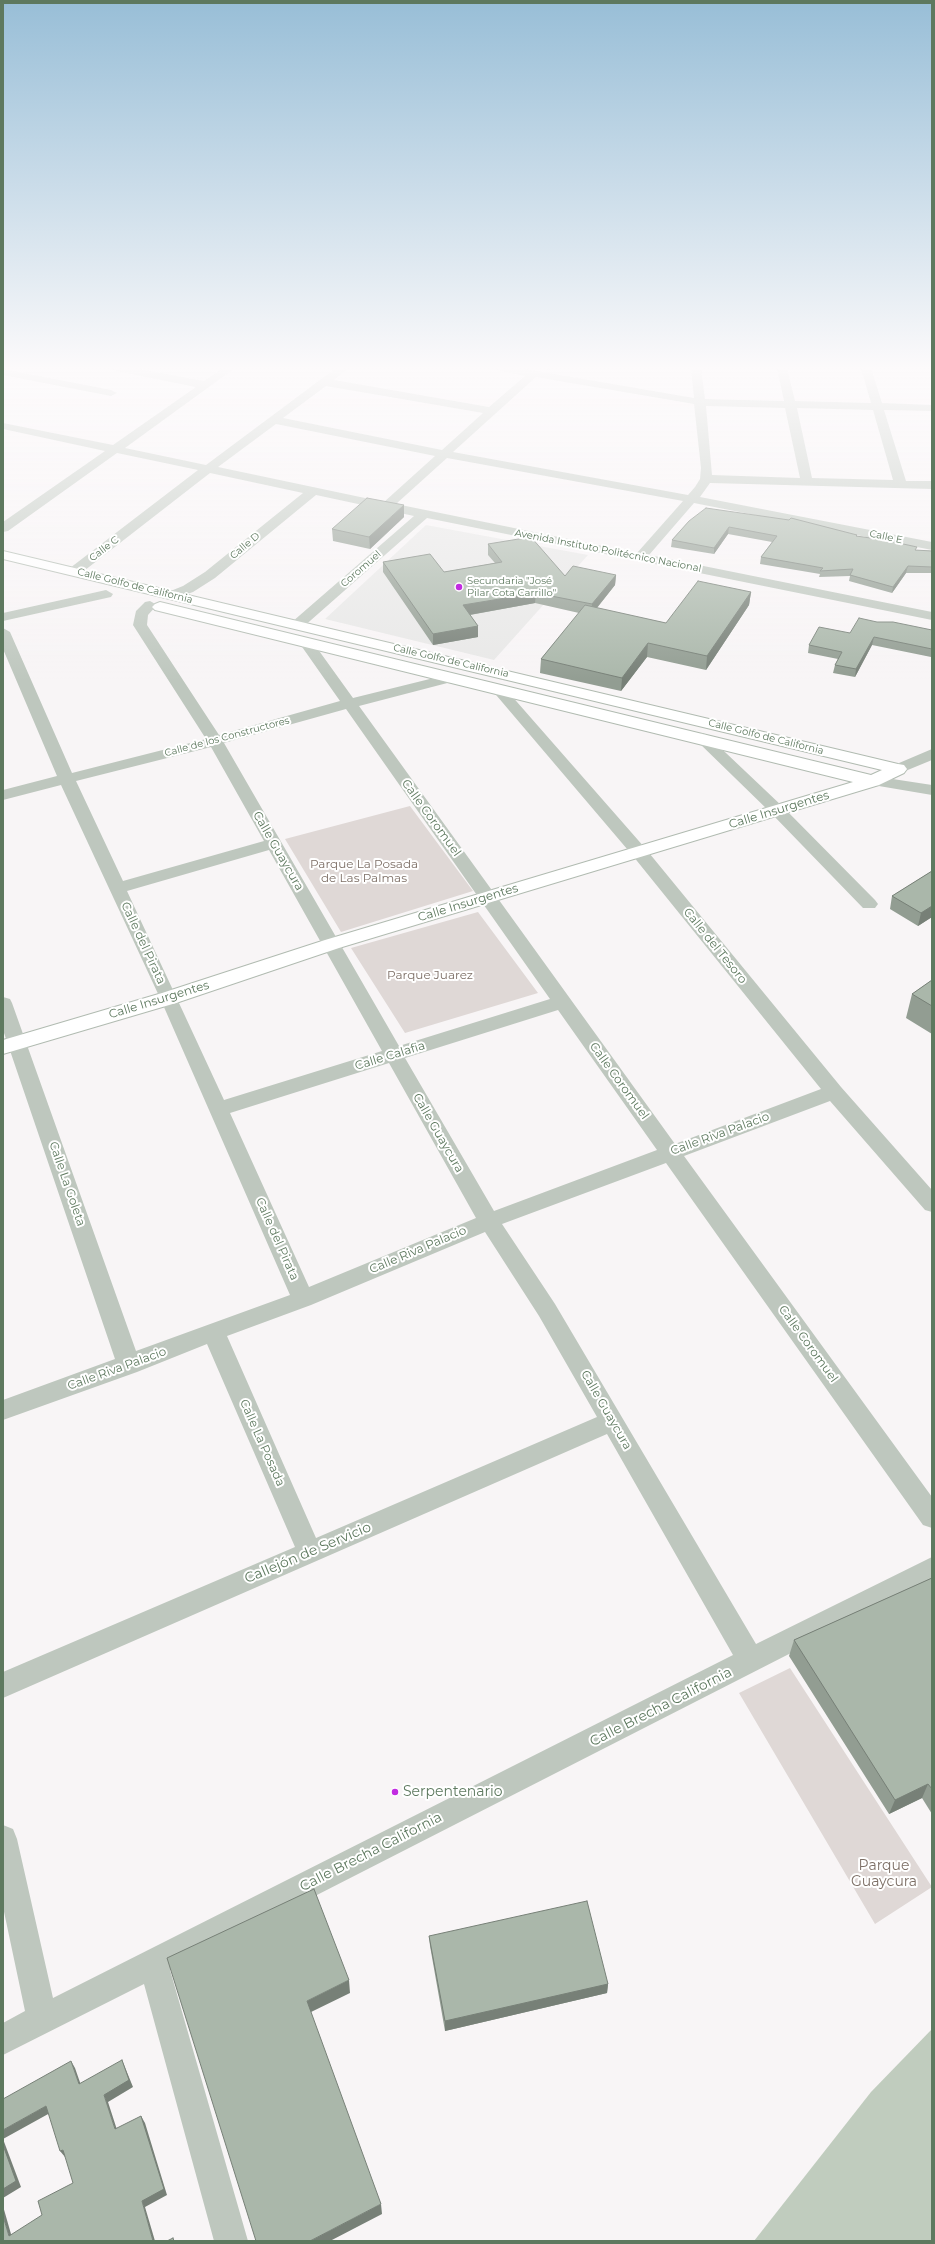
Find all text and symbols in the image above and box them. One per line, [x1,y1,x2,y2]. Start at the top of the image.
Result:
street label: Avenida Instituto Politécnico Nacional [514,527,702,575]
street label: Calle E [868,528,904,546]
street label: Calle D [228,530,262,562]
street label: Calle C [87,534,121,564]
street label: Coromuel [338,548,384,590]
street label: Calle Golfo de California [76,566,194,606]
place label: Secundaria "José Pilar Cota Carrillo" [467,575,556,598]
marker: Secundaria "José Pilar Cota Carrillo" [454,582,464,592]
street label: Calle Golfo de California [392,642,510,680]
street label: Calle de los Constructores [163,715,291,759]
street label: Calle Golfo de California [707,717,825,757]
street label: Calle Coromuel [398,777,464,859]
street label: Calle Insurgentes [727,788,831,832]
street label: Calle Guaycura [249,809,307,893]
park label: Parque La Posada de Las Palmas [310,857,418,885]
street label: Calle Insurgentes [416,881,520,925]
street label: Calle del Pirata [118,900,168,986]
street label: Calle del Tesoro [680,905,750,987]
park label: Parque Juarez [387,968,473,982]
street label: Calle Insurgentes [107,978,211,1022]
street label: Calle Calafia [353,1039,427,1073]
street label: Calle Coromuel [586,1040,652,1122]
street label: Calle Guaycura [409,1091,467,1175]
street label: Calle Riva Palacio [669,1109,771,1159]
street label: Calle La Goleta [46,1140,88,1228]
street label: Calle del Pirata [252,1195,302,1283]
street label: Calle Riva Palacio [367,1223,469,1277]
street label: Calle Coromuel [775,1303,841,1385]
street label: Calle Riva Palacio [66,1344,168,1394]
street label: Calle Guaycura [577,1368,635,1452]
street label: Calle La Posada [236,1397,288,1489]
street label: Callejón de Servicio [242,1519,374,1587]
street label: Calle Brecha California [587,1664,735,1750]
place label: Serpentenario [403,1784,503,1800]
marker: Serpentenario [390,1787,400,1797]
street label: Calle Brecha California [297,1809,445,1895]
park label: Parque Guaycura [851,1858,917,1890]

